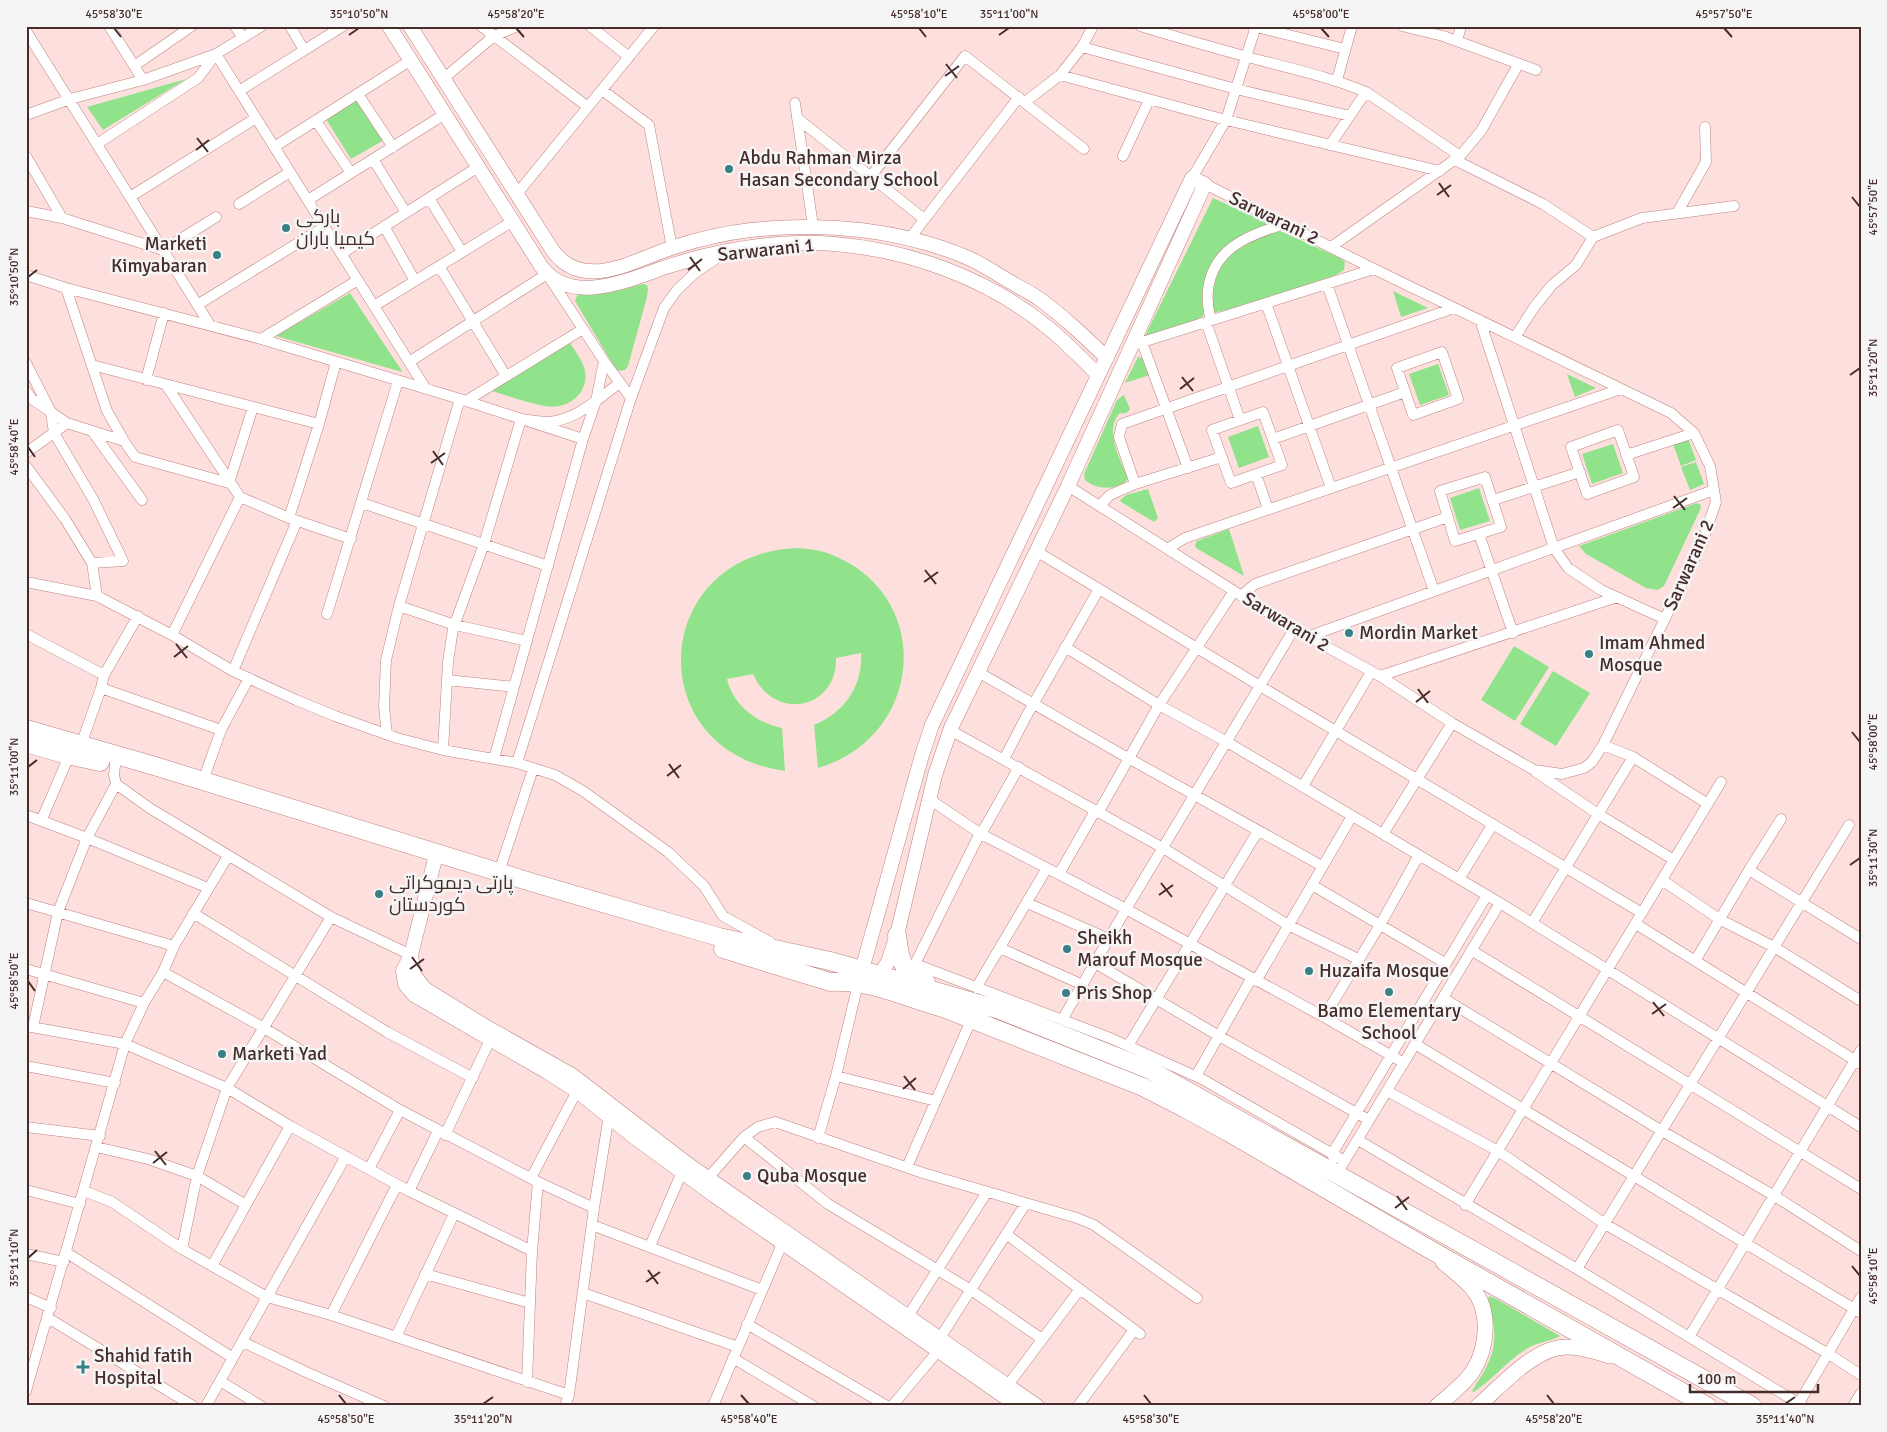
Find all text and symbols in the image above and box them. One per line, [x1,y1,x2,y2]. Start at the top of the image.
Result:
text: 45°58'30"E [85,7,143,22]
text: 35°10'50"N [330,7,388,22]
text: 45°58'20"E [487,7,545,22]
text: 45°58'10"E [890,7,948,22]
text: 35°11'00"N [980,7,1038,22]
text: 45°58'00"E [1292,7,1350,22]
text: 45°57'50"E [1695,7,1753,22]
place label: Abdu Rahman Mirza Hasan Secondary School [739,146,939,192]
marker: Abdu Rahman Mirza Hasan Secondary School [723,163,735,175]
text: 45°57'50"E [1866,178,1881,236]
street label: Sarwarani 2 [1225,186,1323,250]
place label: باركى كيميا باران [296,205,375,251]
marker: باركى كيميا باران [280,222,292,234]
place label: Marketi Kimyabaran [111,232,207,278]
street label: Sarwarani 1 [716,233,816,267]
text: 35°10'50"N [7,248,22,306]
marker: Marketi Kimyabaran [211,249,223,261]
text: 35°11'20"N [1866,339,1881,397]
text: 45°58'40"E [7,418,22,476]
street label: Sarwarani 2 [1658,516,1720,614]
street label: Sarwarani 2 [1238,587,1334,657]
place label: Mordin Market [1359,621,1478,645]
marker: Mordin Market [1343,627,1355,639]
place label: Imam Ahmed Mosque [1599,631,1705,677]
marker: Imam Ahmed Mosque [1583,648,1595,660]
text: 45°58'00"E [1866,713,1881,771]
text: 35°11'00"N [7,738,22,796]
text: 35°11'30"N [1866,829,1881,887]
place label: پارتی دیموکراتی کوردستان [389,871,513,917]
marker: پارتی دیموکراتی کوردستان [373,888,385,900]
place label: Sheikh Marouf Mosque [1077,926,1203,972]
marker: Sheikh Marouf Mosque [1061,943,1073,955]
text: 45°58'50"E [7,952,22,1010]
place label: Huzaifa Mosque [1319,959,1449,983]
marker: Huzaifa Mosque [1303,965,1315,977]
place label: Pris Shop [1076,981,1152,1005]
marker: Bamo Elementary School [1383,986,1395,998]
marker: Pris Shop [1060,987,1072,999]
place label: Bamo Elementary School [1317,999,1461,1045]
place label: Marketi Yad [232,1042,327,1066]
marker: Marketi Yad [216,1048,228,1060]
place label: Quba Mosque [757,1164,867,1188]
marker: Quba Mosque [741,1170,753,1182]
text: 35°11'10"N [7,1229,22,1287]
text: 45°58'10"E [1866,1247,1881,1305]
place label: Shahid fatih Hospital [94,1344,192,1390]
marker: Shahid fatih Hospital [76,1360,90,1374]
scale bar [1690,1362,1817,1394]
text: 100 m [1697,1370,1737,1388]
text: 45°58'50"E [317,1412,375,1427]
text: 35°11'20"N [454,1412,512,1427]
text: 45°58'40"E [720,1412,778,1427]
text: 45°58'30"E [1122,1412,1180,1427]
text: 45°58'20"E [1525,1412,1583,1427]
text: 35°11'40"N [1756,1412,1814,1427]

